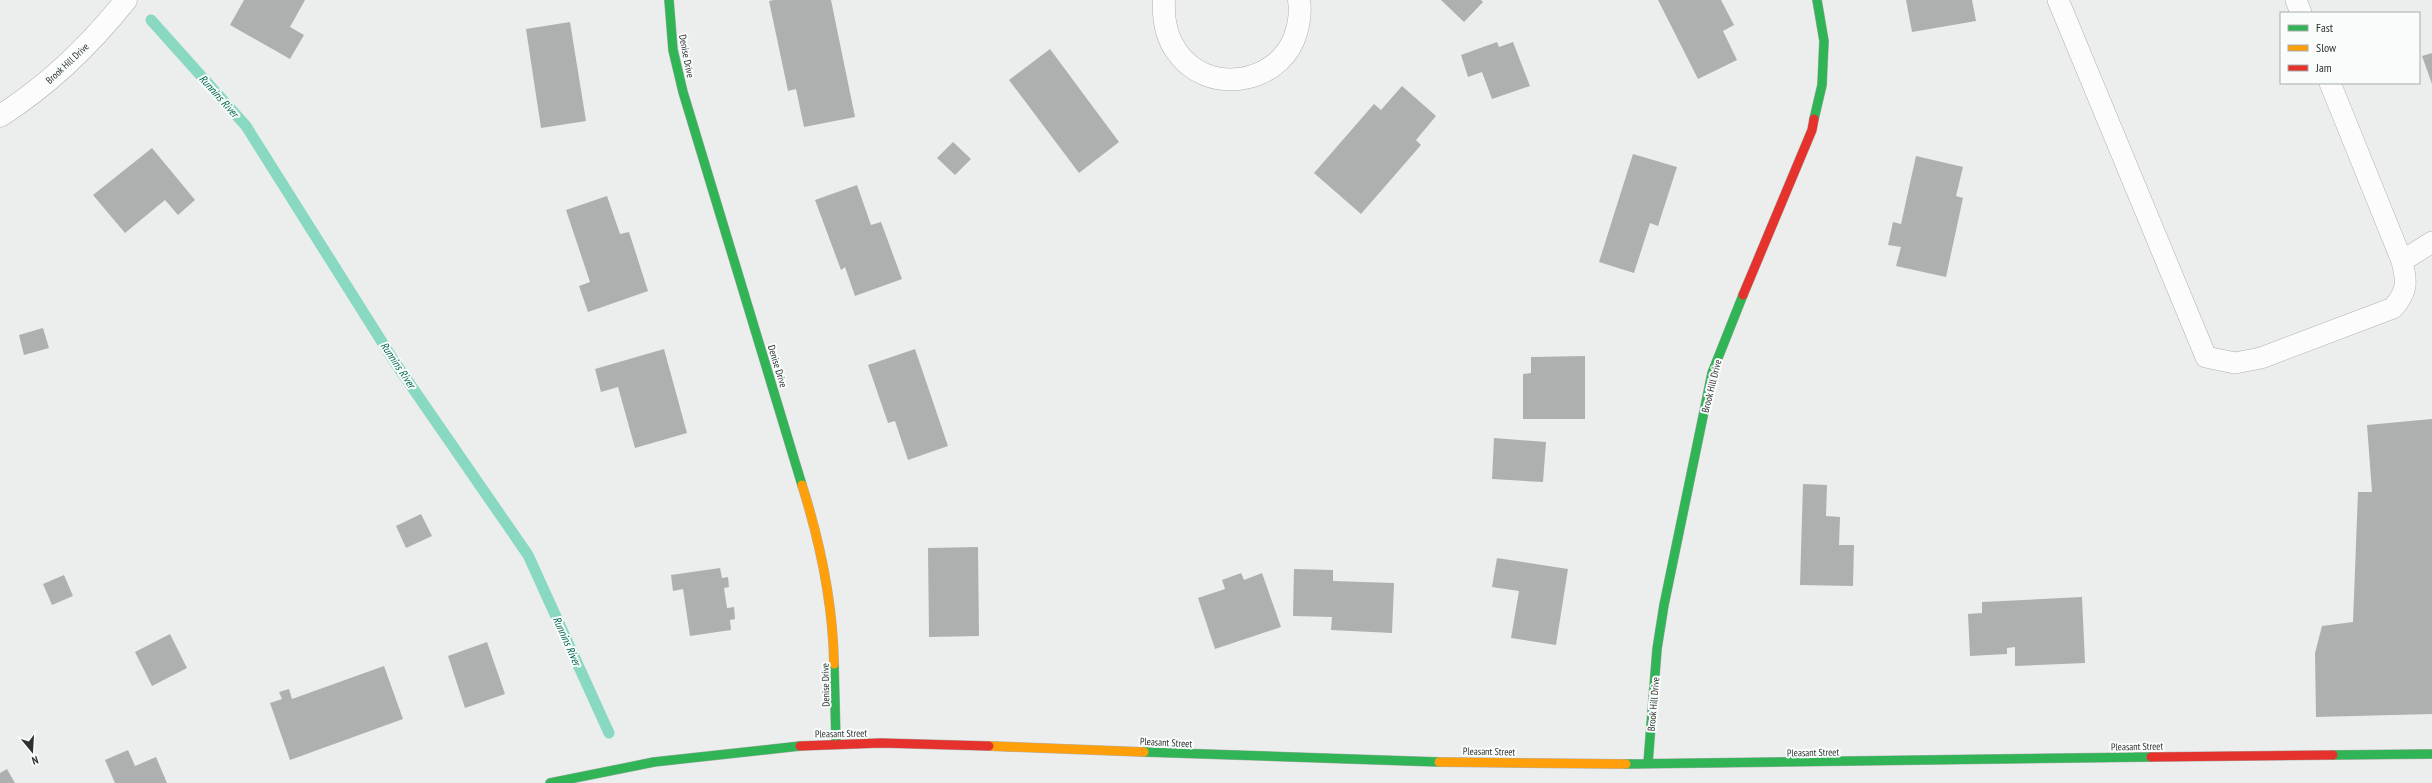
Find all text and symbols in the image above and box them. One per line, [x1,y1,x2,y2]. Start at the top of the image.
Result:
legend [2280,12,2420,84]
text: Fast [2316,20,2334,35]
street label: Denise Drive [676,33,697,79]
street label: Brook Hill Drive [43,40,92,87]
text: Slow [2316,40,2337,55]
text: Jam [2315,60,2332,75]
water label: Runnins River [196,72,243,122]
water label: Runnins River [378,339,420,392]
street label: Denise Drive [765,343,790,389]
street label: Brook Hill Drive [1699,358,1724,414]
water label: Runnins River [550,614,585,670]
street label: Denise Drive [819,663,832,707]
street label: Brook Hill Drive [1645,676,1662,732]
street label: Pleasant Street [815,727,868,740]
north arrow [12,731,52,771]
street label: Pleasant Street [1140,735,1193,750]
street label: Pleasant Street [2111,740,2164,753]
street label: Pleasant Street [1463,745,1516,758]
street label: Pleasant Street [1787,746,1840,759]
text: N [30,753,40,768]

